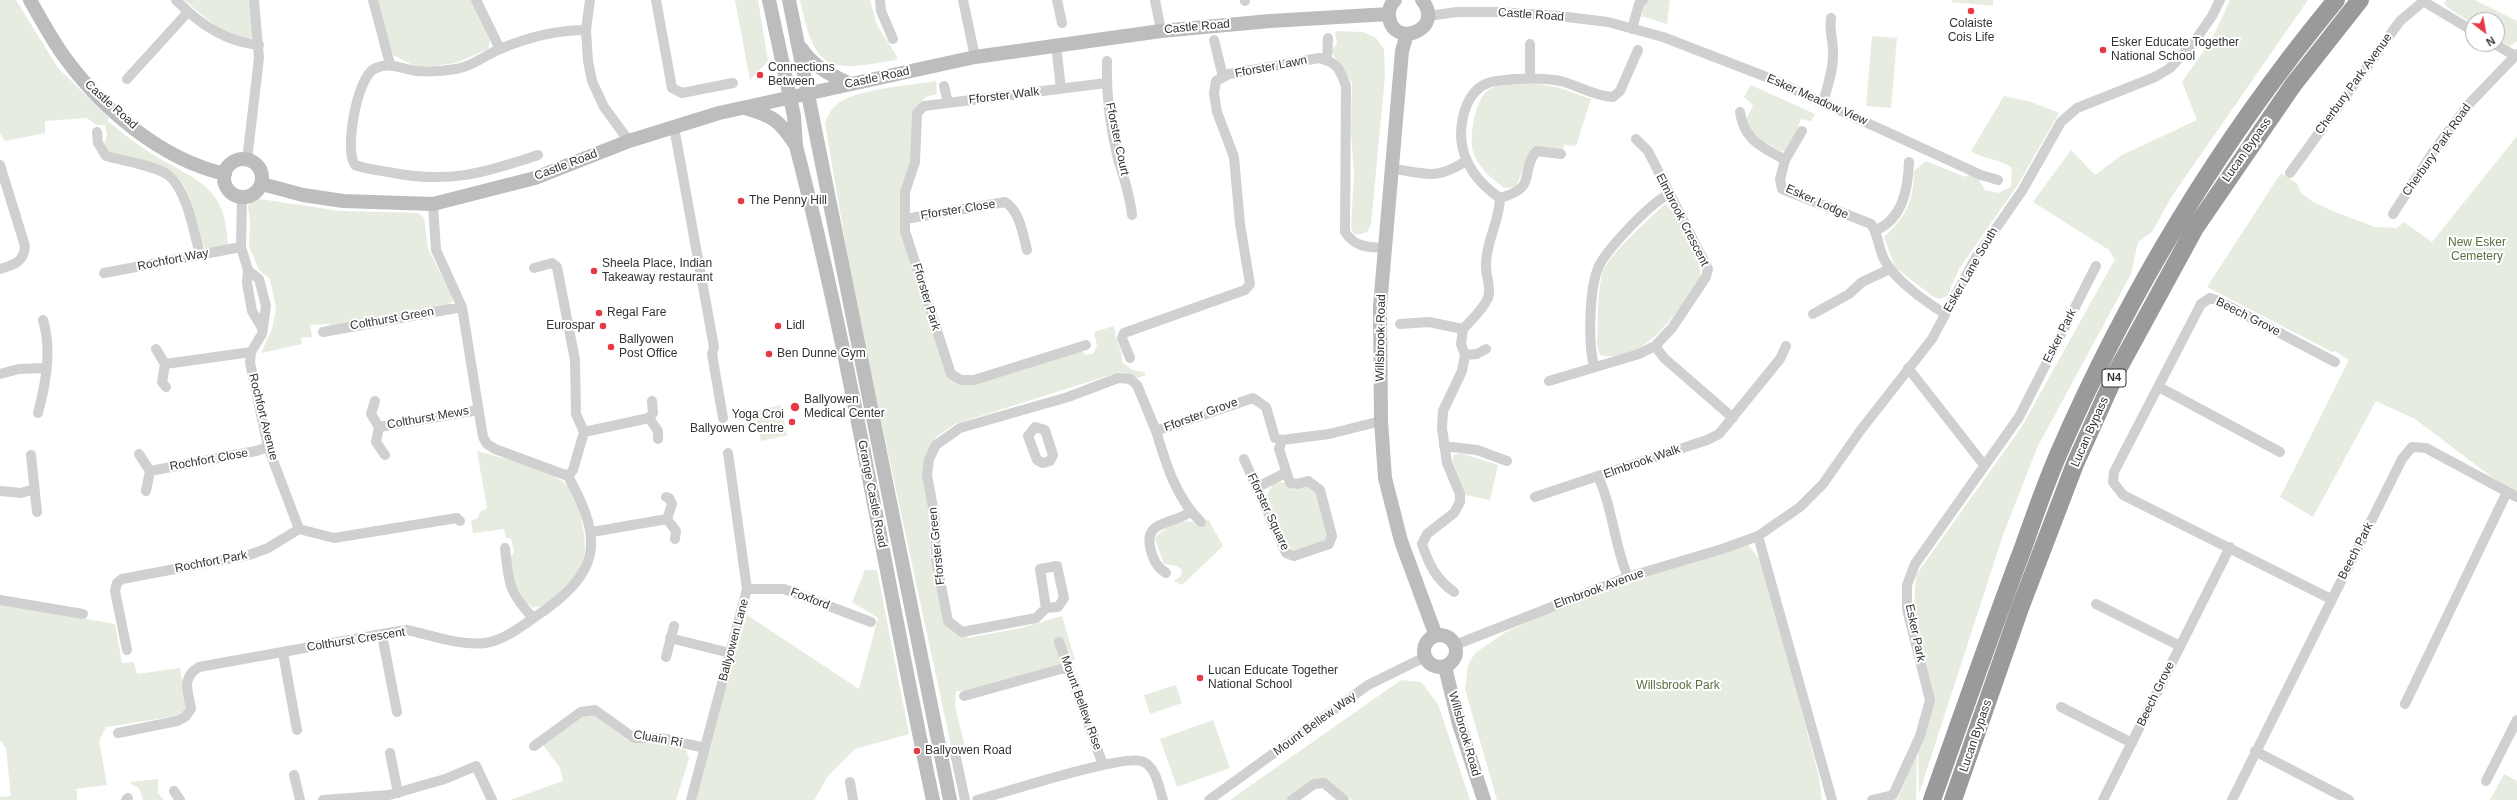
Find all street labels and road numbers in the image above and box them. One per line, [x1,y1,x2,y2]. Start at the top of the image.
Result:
street label: Castle Road [1498,6,1564,24]
street label: Castle Road [1163,17,1231,37]
street label: Cherbury Park Avenue [2313,31,2395,137]
street label: Fforster Lawn [1234,53,1308,81]
street label: Castle Road [843,64,911,92]
street label: Esker Meadow View [1765,71,1869,129]
street label: Castle Road [82,78,140,132]
street label: Fforster Walk [968,85,1040,107]
street label: Fforster Court [1102,101,1132,177]
street label: Cherbury Park Road [2400,101,2474,199]
street label: Lucan Bypass [2219,115,2275,185]
street label: Castle Road [533,146,599,184]
street label: Elmbrook Crescent [1652,171,1712,269]
street label: Esker Lodge [1783,182,1851,222]
street label: Fforster Close [920,197,996,223]
street label: Esker Lane South [1941,225,2001,315]
street label: Rochfort Way [136,246,210,274]
street label: Fforster Park [909,262,943,332]
street label: Willsbrook Road [1373,294,1389,382]
street label: Beech Grove [2214,295,2282,339]
street label: Colthurst Green [349,305,435,333]
street label: Esker Park [2040,307,2080,365]
road number: N4 [2102,369,2126,387]
street label: Rochfort Avenue [245,372,281,462]
street label: Fforster Grove [1162,395,1240,435]
street label: Lucan Bypass [2068,395,2112,469]
street label: Colthurst Mews [386,404,470,432]
street label: Grange Castle Road [854,439,890,549]
street label: Elmbrook Walk [1602,442,1682,482]
street label: Rochfort Close [169,446,249,474]
street label: Fforster Square [1244,471,1292,553]
street label: Fforster Green [926,506,948,586]
street label: Beech Park [2336,520,2376,582]
street label: Rochfort Park [174,548,248,576]
street label: Elmbrook Avenue [1552,566,1646,612]
street label: Foxford [788,585,832,613]
street label: Ballyowen Lane [716,597,752,683]
street label: Esker Park [1902,603,1928,663]
street label: Colthurst Crescent [306,625,406,655]
street label: Mount Bellew Rise [1057,654,1105,752]
street label: Beech Grove [2134,659,2178,729]
street label: Mount Bellew Way [1271,689,1359,759]
street label: Willsbrook Road [1445,690,1483,778]
street label: Lucan Bypass [1957,698,1995,774]
street label: Cluain Rí [632,728,684,750]

